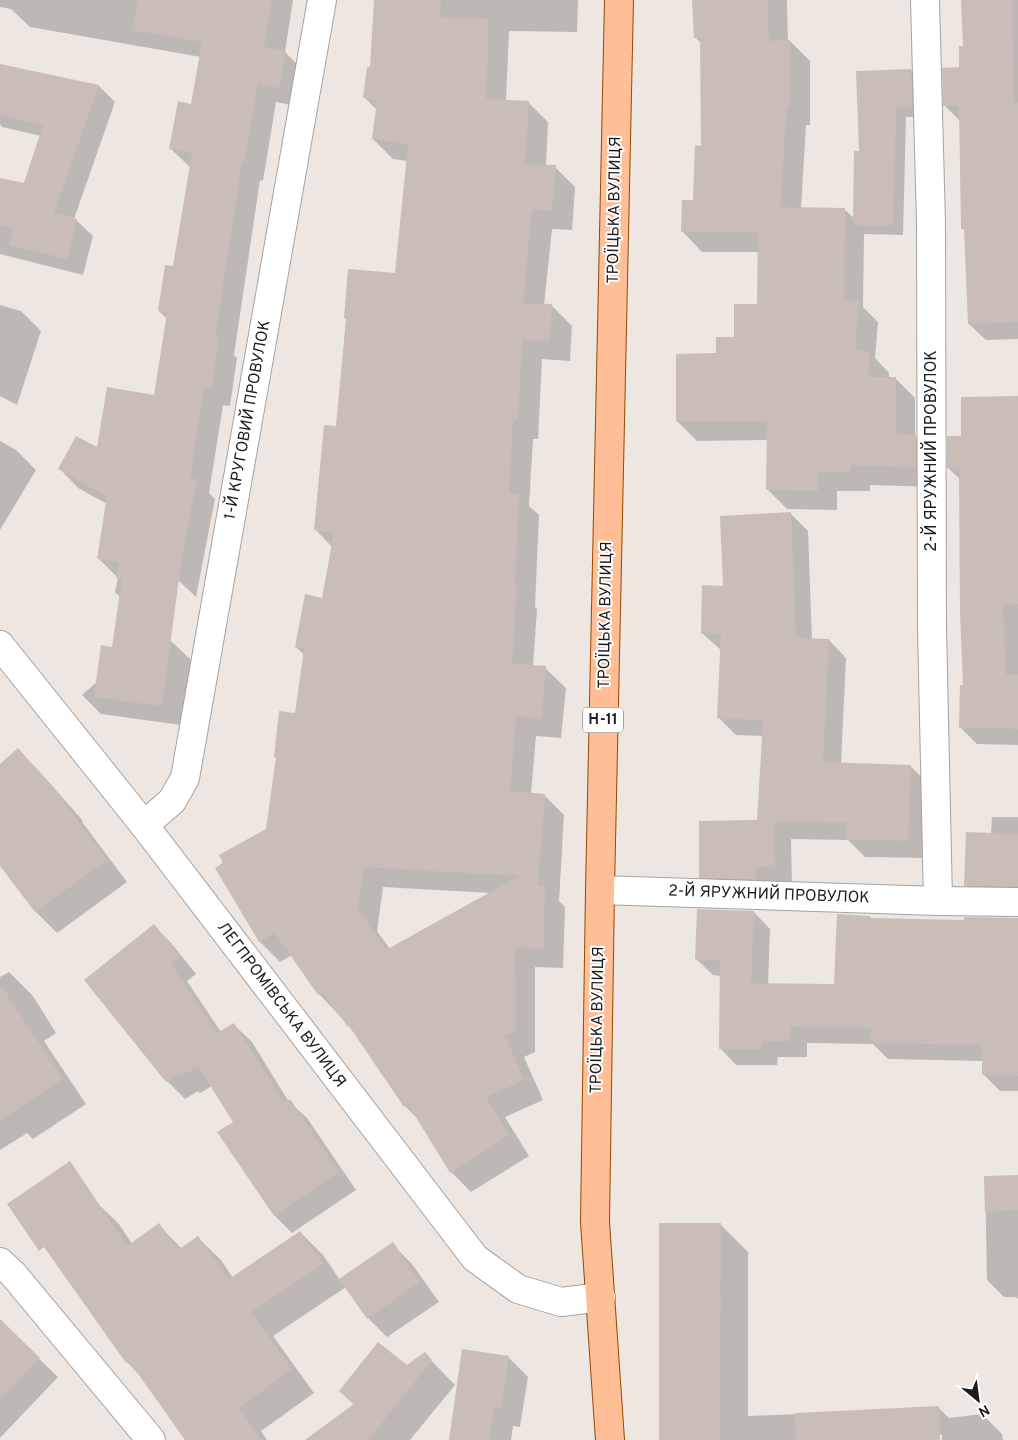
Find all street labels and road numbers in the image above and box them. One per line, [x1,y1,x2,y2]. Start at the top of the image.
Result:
street label: ТРОЇЦЬКА ВУЛИЦЯ [602,136,626,284]
street label: 1-Й КРУГОВИЙ ПРОВУЛОК [219,318,275,521]
street label: 2-Й ЯРУЖНИЙ ПРОВУЛОК [920,350,942,552]
street label: ТРОЇЦЬКА ВУЛИЦЯ [593,541,617,689]
road number: Н-11 [583,708,623,732]
street label: 2-Й ЯРУЖНИЙ ПРОВУЛОК [668,879,870,909]
street label: ЛЕГПРОМІВСЬКА ВУЛИЦЯ [212,918,350,1092]
street label: ТРОЇЦЬКА ВУЛИЦЯ [585,946,609,1094]

